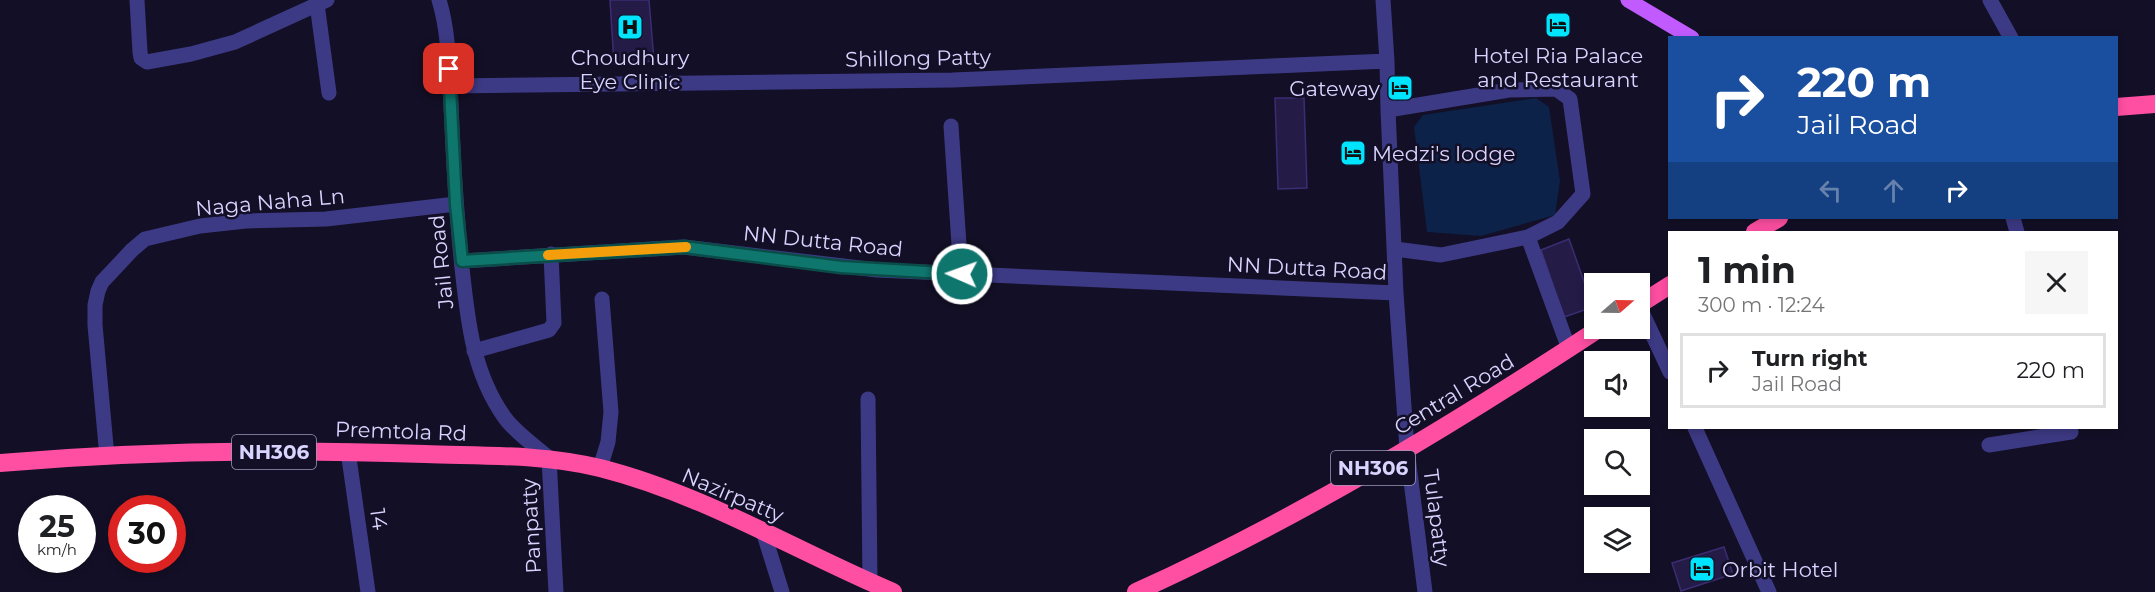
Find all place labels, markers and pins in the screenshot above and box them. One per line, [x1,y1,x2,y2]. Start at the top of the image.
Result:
hotel icon: Hotel Ria Palace and Restaurant [1543,10,1573,40]
hospital icon: Choudhury Eye Clinic [615,12,645,42]
pin [423,43,474,94]
place label: Hotel Ria Palace and Restaurant [1473,43,1643,92]
place label: Choudhury Eye Clinic [571,45,690,94]
hotel icon: Gateway [1385,73,1415,103]
place label: Gateway [1289,76,1381,101]
hotel icon: Medzi's lodge [1338,138,1368,168]
place label: Medzi's lodge [1372,141,1515,166]
hotel icon: Orbit Hotel [1687,554,1717,584]
place label: Orbit Hotel [1722,557,1838,582]

